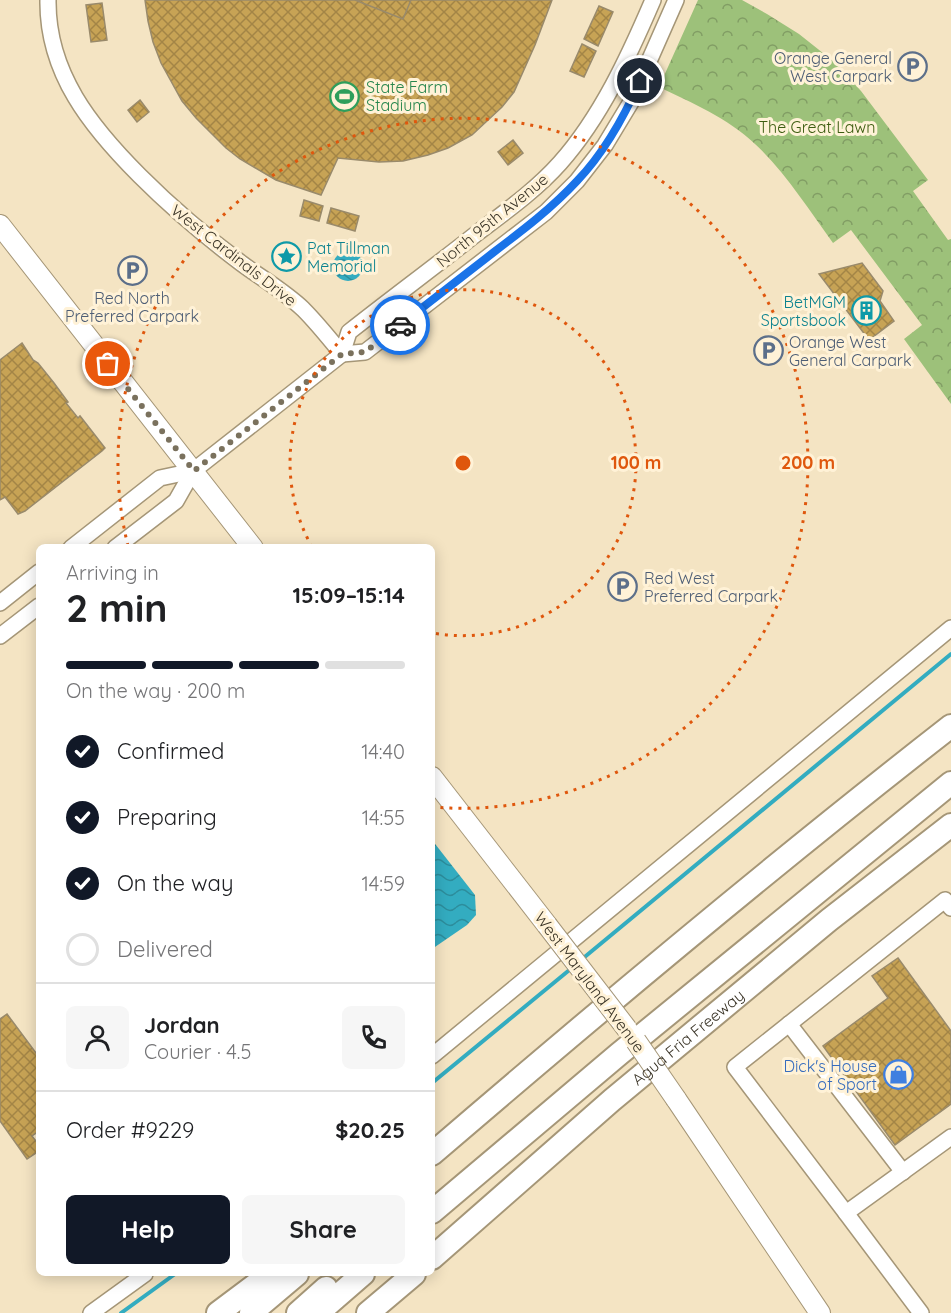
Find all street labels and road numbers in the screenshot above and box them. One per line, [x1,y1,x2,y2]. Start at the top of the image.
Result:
street label: North 95th Avenue [432,169,552,271]
street label: West Cardinals Drive [167,200,301,310]
street label: West Maryland Avenue [531,908,649,1056]
street label: Agua Fria Freeway [628,985,748,1089]

